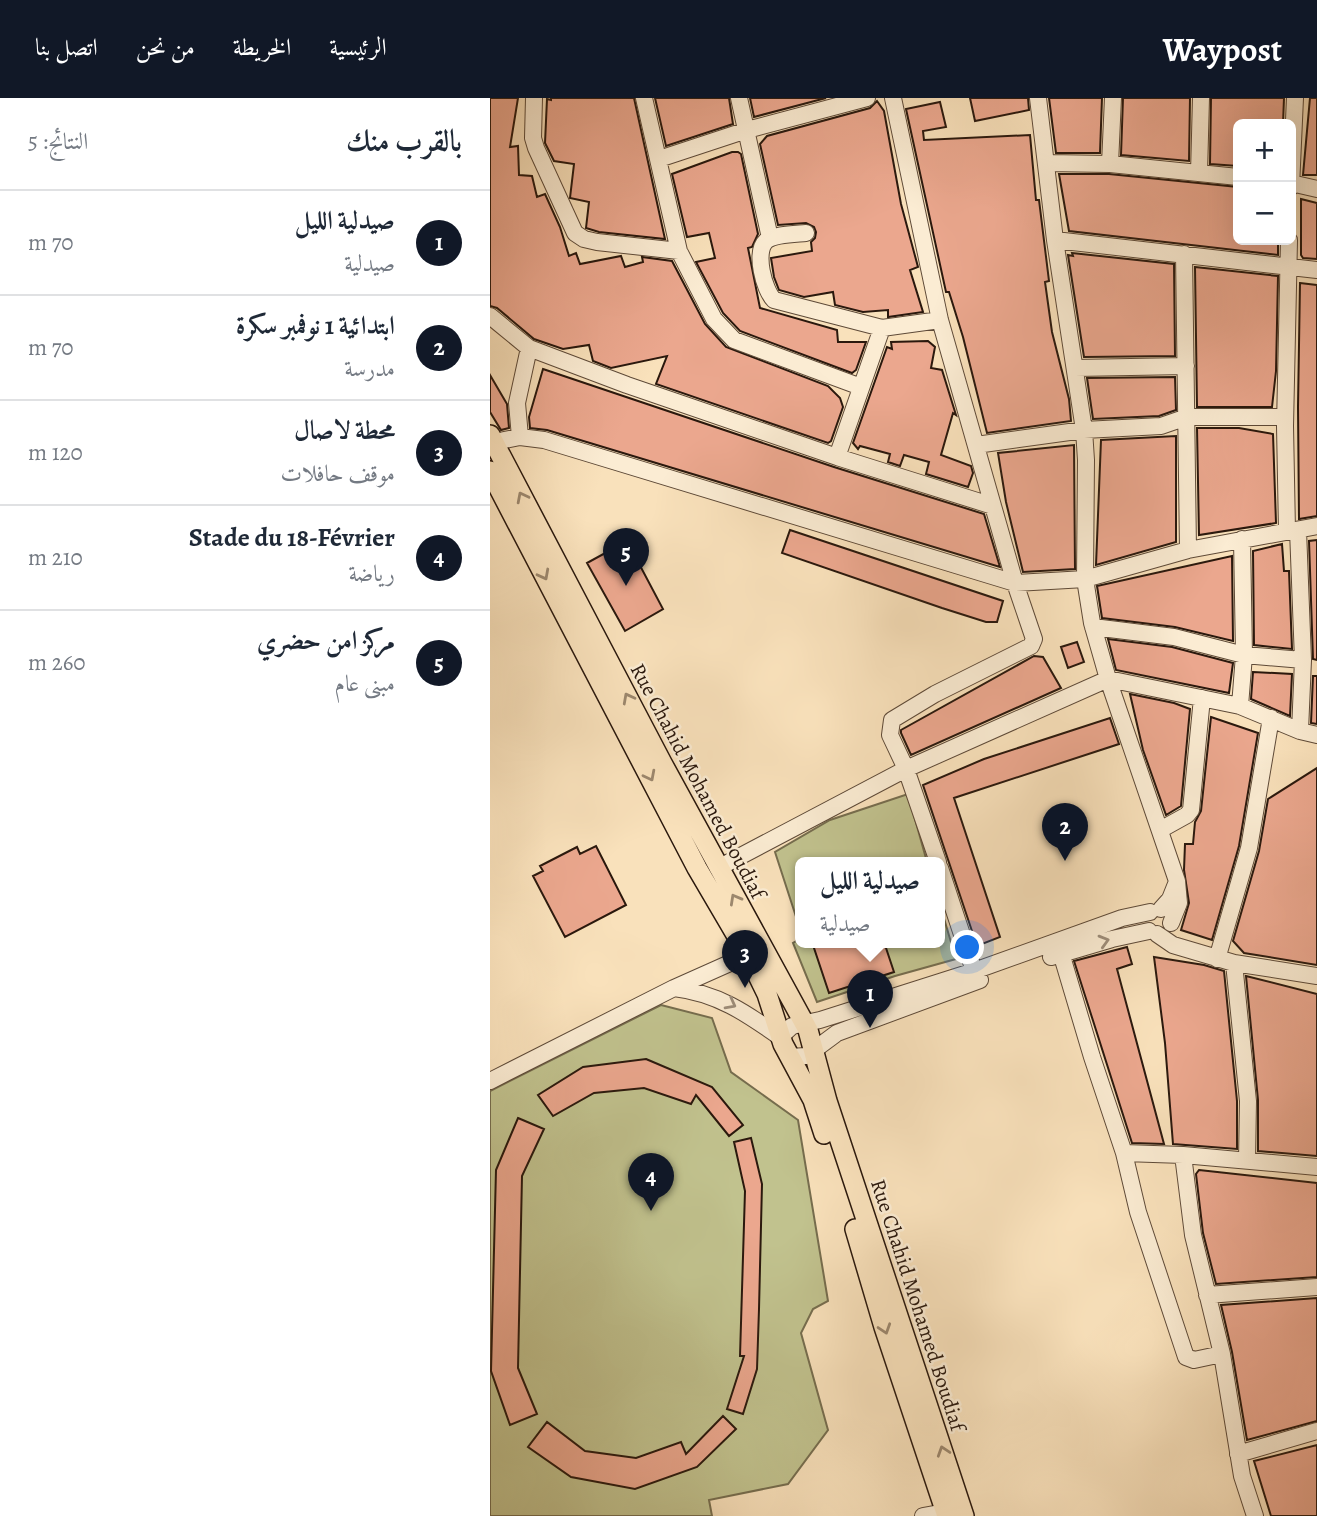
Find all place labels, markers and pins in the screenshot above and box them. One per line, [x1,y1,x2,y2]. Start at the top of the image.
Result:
pin: 5 [603,528,649,586]
pin: 2 [1042,803,1088,861]
pin: 3 [722,930,768,988]
pin: 1 [847,970,893,1028]
pin: 4 [628,1153,674,1211]

